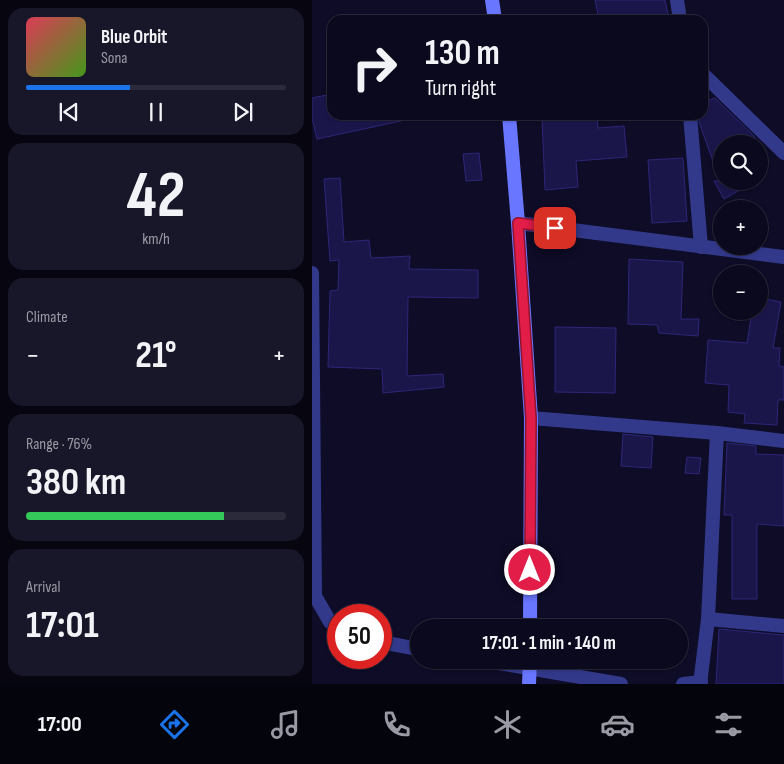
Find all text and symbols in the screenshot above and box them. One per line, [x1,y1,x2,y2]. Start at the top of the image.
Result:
text: Blue Orbit [101,26,167,49]
text: 130 m [425,32,500,75]
icon: right [342,35,407,100]
text: Sona [101,49,128,68]
text: Turn right [425,75,496,102]
icon: previous [55,98,83,126]
icon: pause [142,98,170,126]
icon: next [229,98,257,126]
map controls [713,135,768,320]
button: search [713,135,768,190]
text: 42 [127,158,185,236]
button: + [713,200,768,255]
pin [534,207,576,249]
icon: arrive [541,214,569,242]
text: km/h [142,230,170,249]
button: − [713,265,768,320]
text: Climate [26,308,68,327]
text: 21° [135,333,177,378]
text: − [26,339,40,372]
text: + [272,339,286,372]
text: Range · 76% [26,435,92,454]
text: 380 km [26,460,126,505]
position arrow [503,543,555,595]
text: Arrival [26,578,60,597]
text: 17:01 [26,603,99,648]
speed limit sign: 50 [327,604,392,669]
text: 17:01 · 1 min · 140 m [482,632,616,655]
icon: directions [157,707,192,742]
icon: music [268,707,303,742]
icon: phone [379,707,414,742]
icon: climate [490,707,525,742]
icon: car [600,707,635,742]
icon: filters [711,707,746,742]
text: 17:00 [38,711,82,738]

